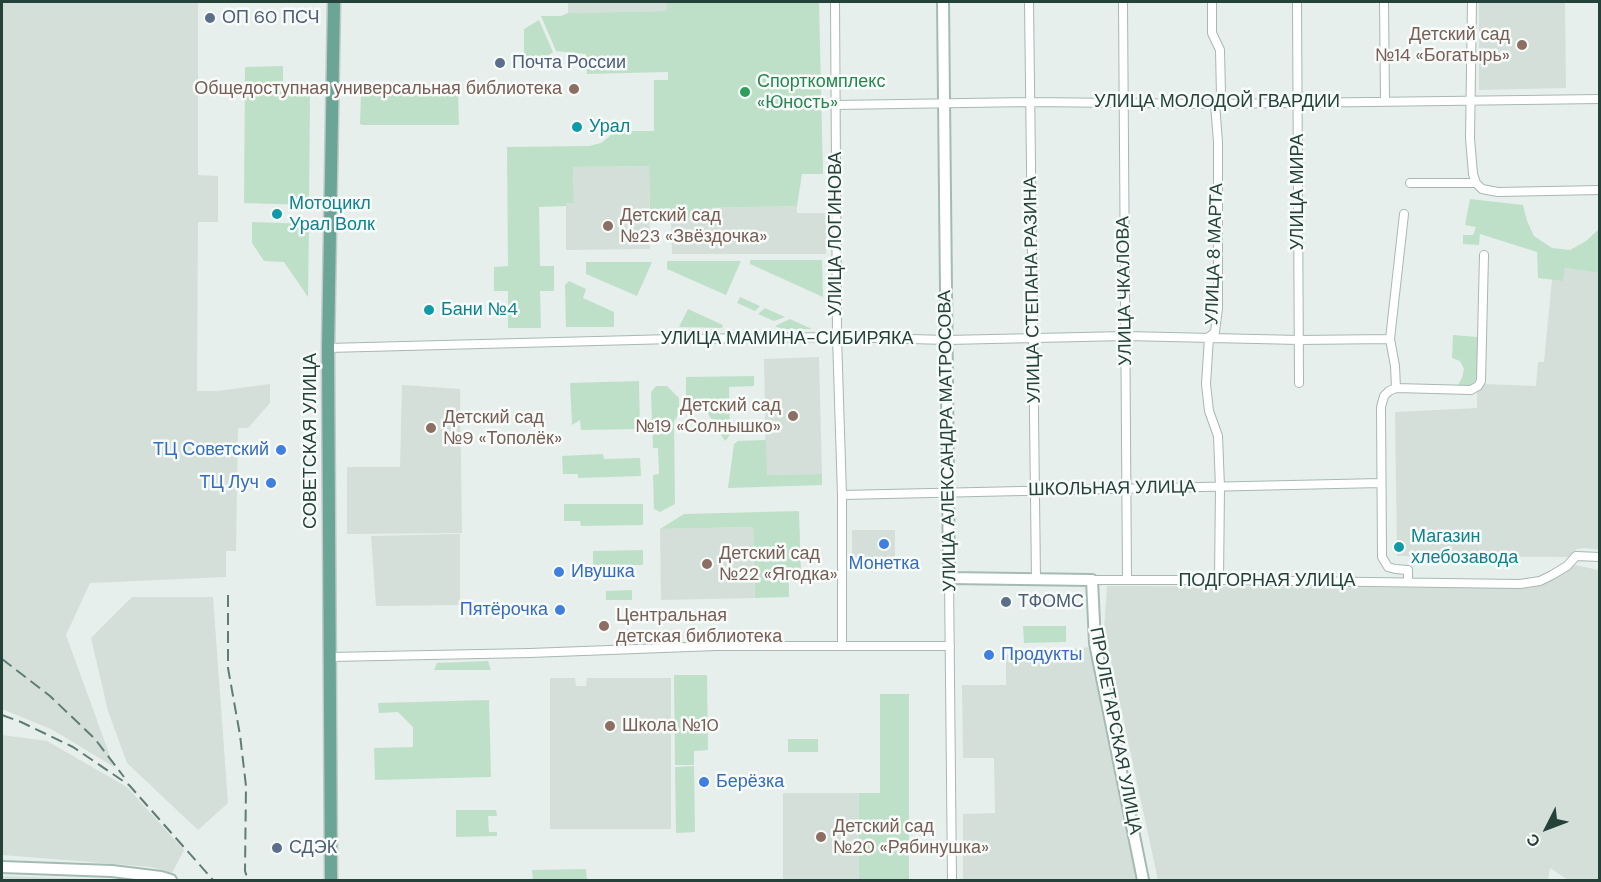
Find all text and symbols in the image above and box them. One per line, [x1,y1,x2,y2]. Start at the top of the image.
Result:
place label: ОП 60 ПСЧ [222,7,319,29]
marker: ОП 60 ПСЧ [203,11,217,25]
place label: Детский сад №14 «Богатырь» [1375,24,1510,66]
marker: Детский сад №14 «Богатырь» [1515,38,1529,52]
place label: Почта России [512,52,626,74]
marker: Почта России [493,56,507,70]
place label: Спорткомплекс «Юность» [757,71,885,113]
place label: Общедоступная универсальная библиотека [194,78,562,100]
marker: Общедоступная универсальная библиотека [567,82,581,96]
marker: Спорткомплекс «Юность» [738,85,752,99]
street label: УЛИЦА МОЛОДОЙ ГВАРДИИ [1094,91,1340,113]
place label: Урал [589,116,630,138]
marker: Урал [570,120,584,134]
street label: УЛИЦА МИРА [1287,134,1309,250]
street label: УЛИЦА ЛОГИНОВА [825,152,847,316]
street label: УЛИЦА СТЕПАНА РАЗИНА [1020,176,1046,404]
street label: УЛИЦА 8 МАРТА [1202,183,1228,325]
place label: Мотоцикл Урал Волк [289,193,375,236]
place label: Детский сад №23 «Звёздочка» [620,205,767,248]
marker: Мотоцикл Урал Волк [270,207,284,221]
street label: УЛИЦА ЧКАЛОВА [1113,216,1137,366]
marker: Детский сад №23 «Звёздочка» [601,219,615,233]
street label: УЛИЦА АЛЕКСАНДРА МАТРОСОВА [935,290,961,592]
place label: Бани №4 [441,299,518,321]
marker: Бани №4 [422,303,436,317]
street label: УЛИЦА МАМИНА-СИБИРЯКА [660,328,914,350]
street label: СОВЕТСКАЯ УЛИЦА [300,353,322,529]
place label: Детский сад №19 «Солнышко» [635,395,781,438]
place label: Детский сад №9 «Тополёк» [443,407,562,450]
marker: Детский сад №19 «Солнышко» [786,409,800,423]
marker: Детский сад №9 «Тополёк» [424,421,438,435]
place label: ТЦ Советский [153,439,269,461]
marker: ТЦ Советский [274,443,288,457]
place label: ТЦ Луч [200,472,259,494]
marker: ТЦ Луч [264,476,278,490]
street label: ШКОЛЬНАЯ УЛИЦА [1028,477,1196,501]
place label: Магазин хлебозавода [1411,526,1518,568]
marker: Монетка [877,537,891,551]
marker: Магазин хлебозавода [1392,540,1406,554]
place label: Детский сад №22 «Ягодка» [719,543,838,586]
place label: Монетка [848,553,920,575]
marker: Детский сад №22 «Ягодка» [700,557,714,571]
place label: Ивушка [571,561,635,583]
marker: Ивушка [552,565,566,579]
street label: ПОДГОРНАЯ УЛИЦА [1178,570,1356,592]
place label: ТФОМС [1018,591,1084,613]
marker: ТФОМС [999,595,1013,609]
place label: Пятёрочка [460,599,548,621]
marker: Пятёрочка [553,603,567,617]
place label: Центральная детская библиотека [616,605,782,648]
marker: Центральная детская библиотека [597,619,611,633]
street label: ПРОЛЕТАРСКАЯ УЛИЦА [1084,626,1146,836]
place label: Продукты [1001,644,1082,666]
marker: Продукты [982,648,996,662]
place label: Школа №10 [622,715,719,737]
marker: Школа №10 [603,719,617,733]
place label: Берёзка [716,771,784,793]
marker: Берёзка [697,775,711,789]
north arrow [1517,798,1577,858]
place label: Детский сад №20 «Рябинушка» [833,816,989,858]
text: С [1522,829,1545,852]
marker: Детский сад №20 «Рябинушка» [814,830,828,844]
place label: СДЭК [289,837,337,859]
marker: СДЭК [270,841,284,855]

